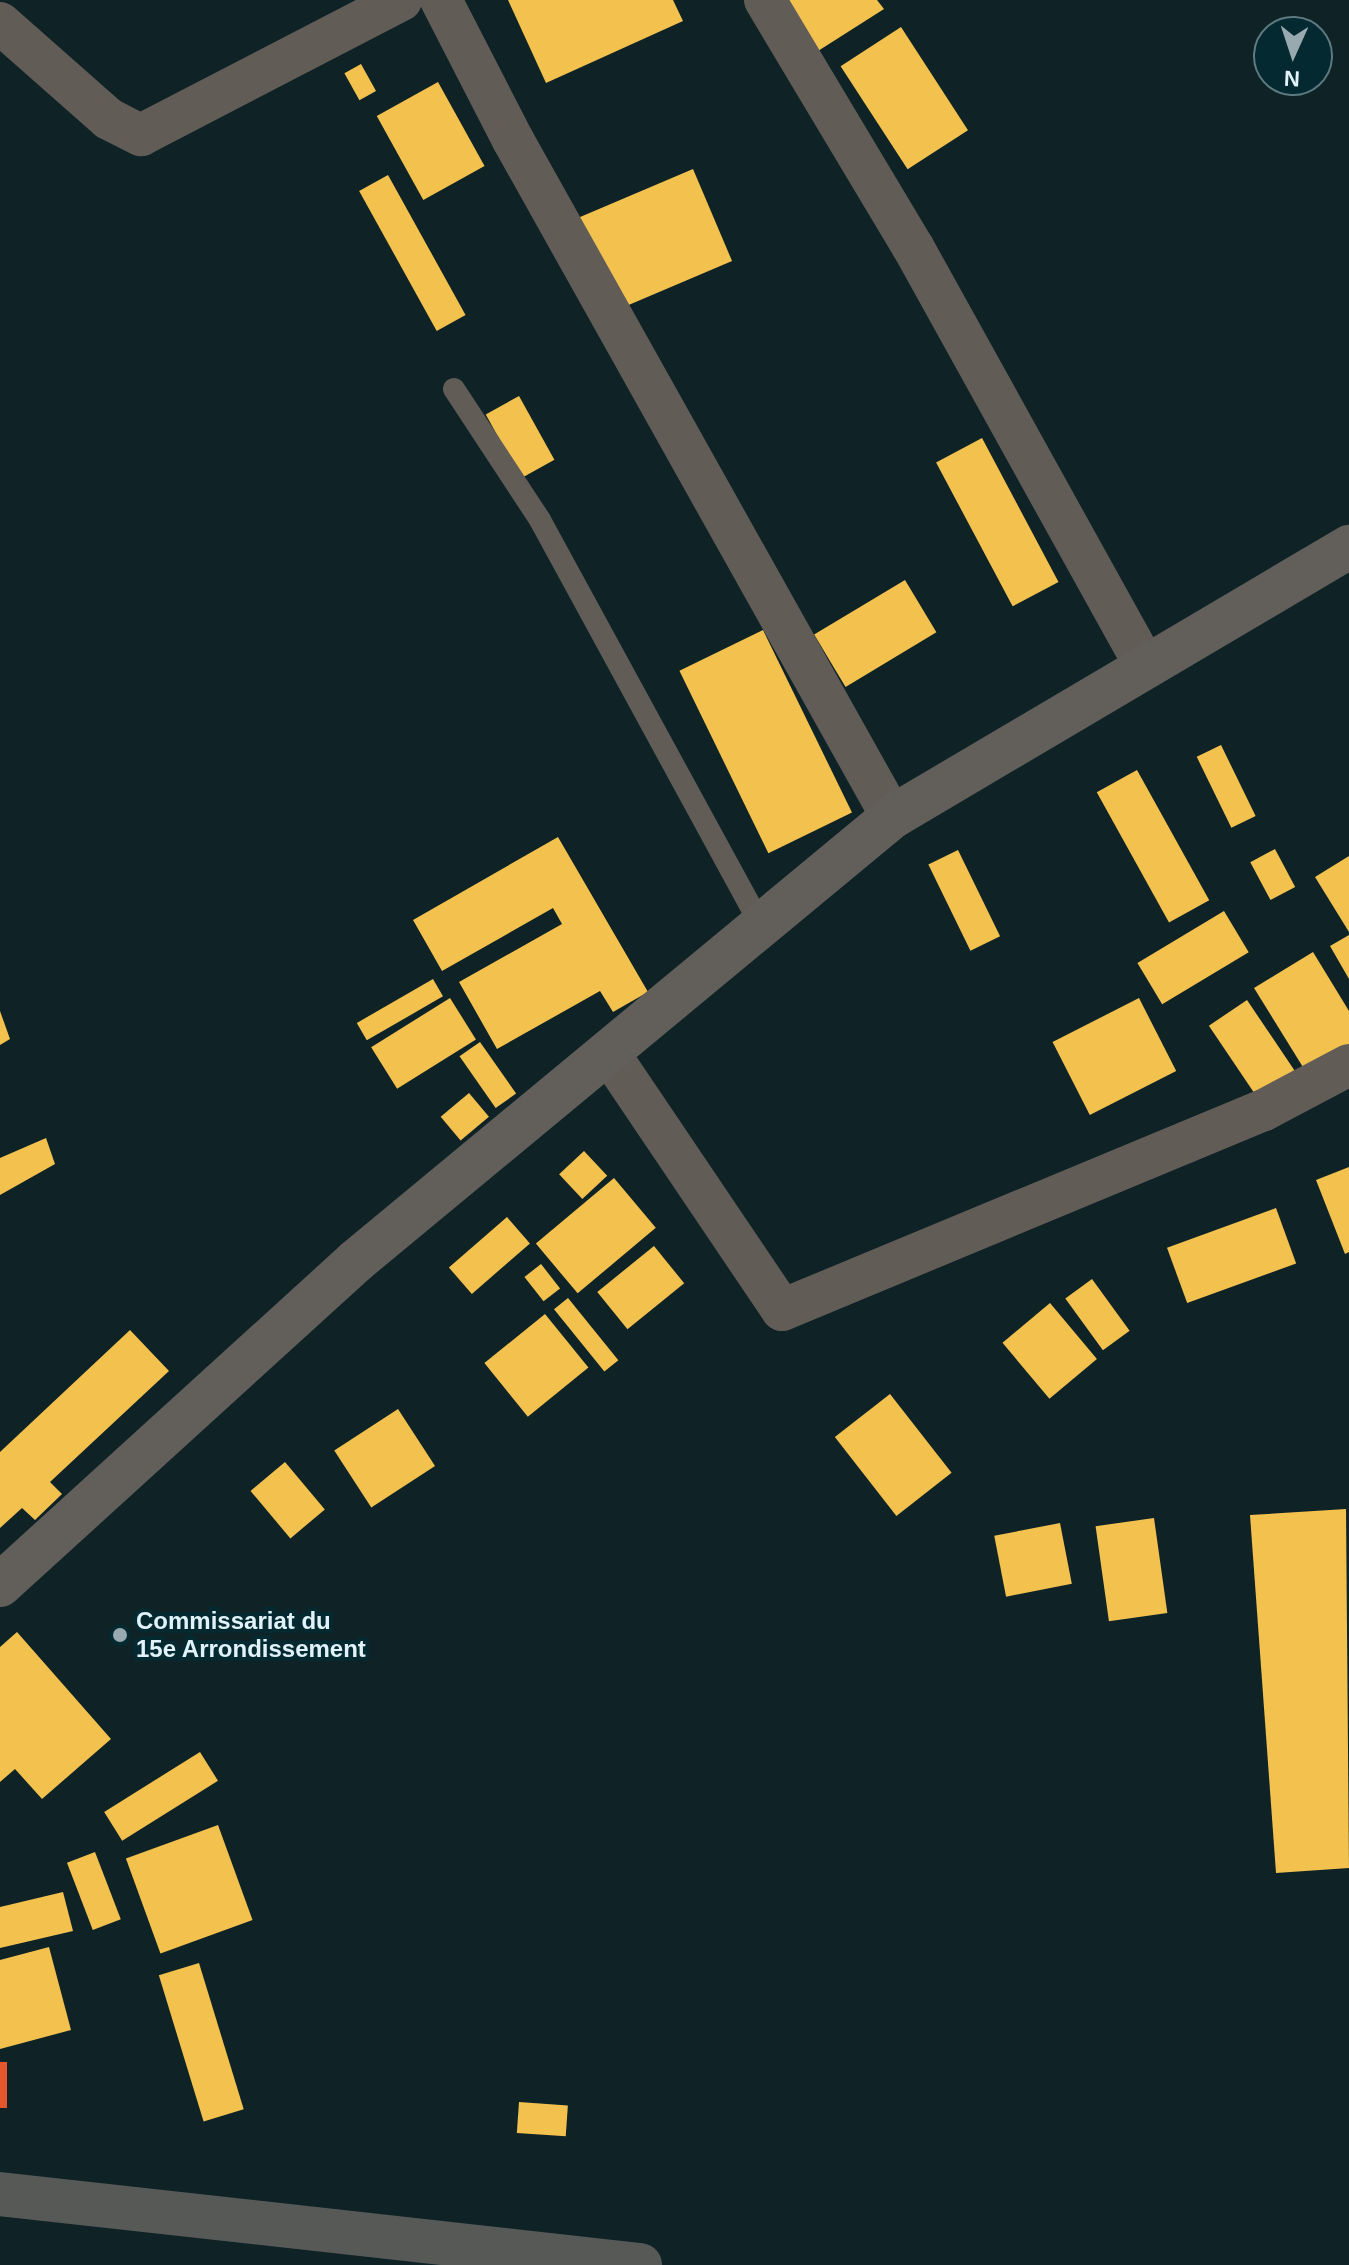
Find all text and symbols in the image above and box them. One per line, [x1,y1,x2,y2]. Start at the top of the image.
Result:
north arrow [1253,16,1333,96]
text: N [1283,66,1300,91]
place label: Commissariat du 15e Arrondissement [136,1607,367,1663]
marker: Commissariat du 15e Arrondissement [111,1626,129,1644]

